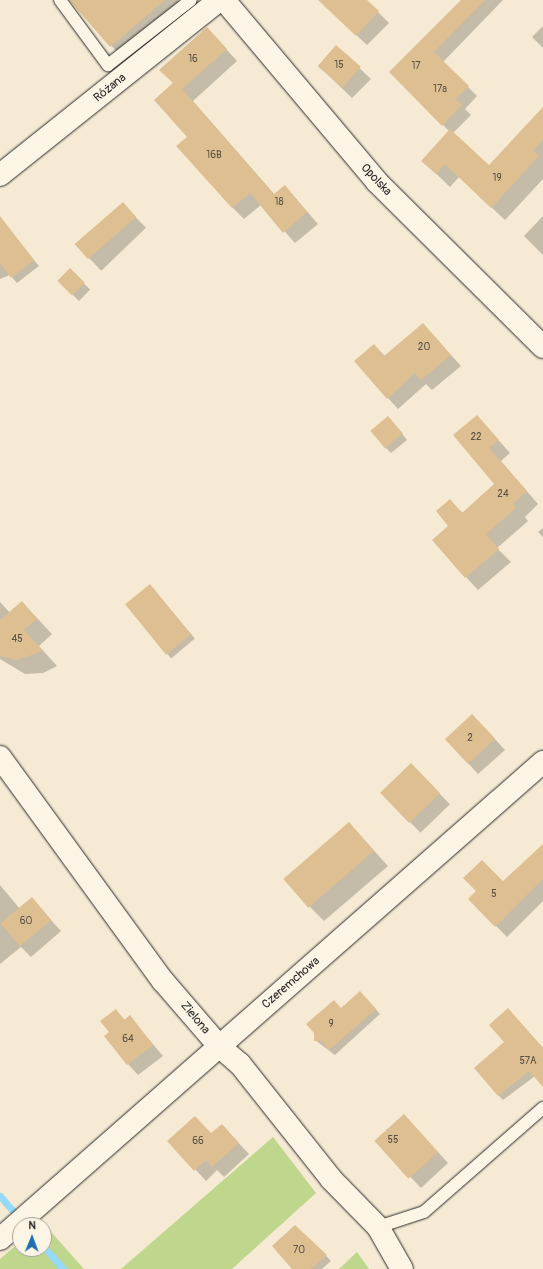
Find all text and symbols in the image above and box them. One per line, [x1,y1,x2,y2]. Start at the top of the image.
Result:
house number: 16 [188,54,198,66]
house number: 15 [334,60,344,72]
house number: 17 [411,61,421,73]
street label: Różana [91,71,129,105]
house number: 17a [433,84,447,96]
house number: 16B [206,150,222,162]
street label: Opolska [358,161,394,199]
house number: 19 [492,173,502,185]
house number: 18 [275,197,283,209]
house number: 20 [418,342,430,354]
house number: 22 [470,432,482,444]
house number: 24 [497,489,509,501]
house number: 45 [11,634,23,646]
house number: 2 [467,733,473,745]
house number: 5 [491,889,497,901]
house number: 60 [20,916,32,928]
street label: Czeremchowa [259,954,323,1012]
street label: Zielona [177,999,213,1037]
house number: 9 [328,1019,334,1031]
house number: 64 [122,1034,134,1046]
house number: 57A [519,1056,537,1068]
house number: 55 [388,1135,398,1147]
house number: 66 [192,1136,204,1148]
north arrow [12,1217,52,1257]
text: N [28,1219,36,1232]
house number: 70 [293,1245,305,1257]

